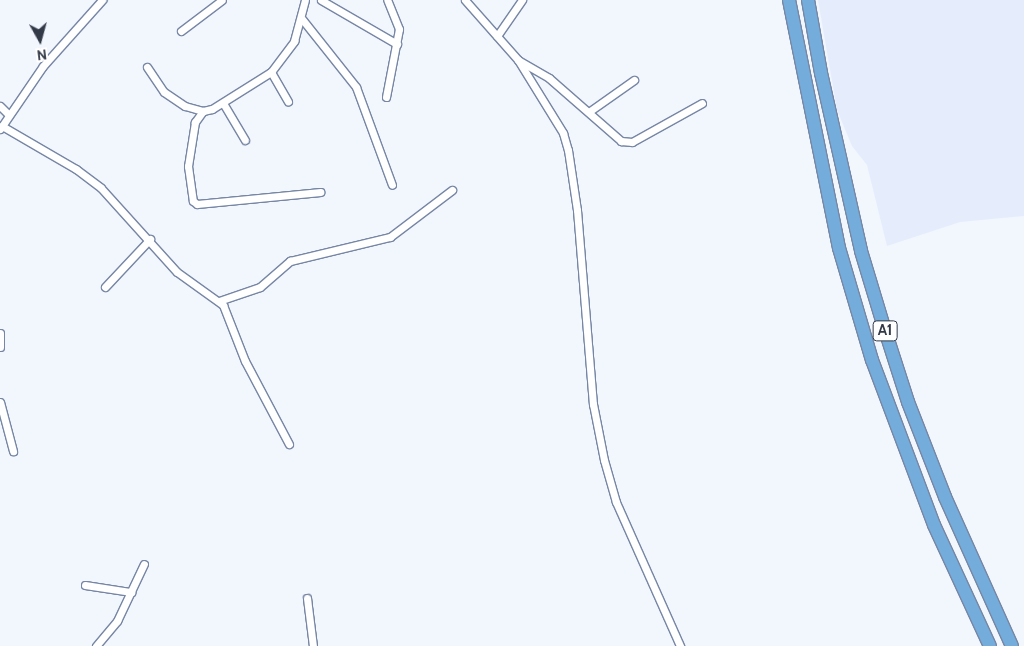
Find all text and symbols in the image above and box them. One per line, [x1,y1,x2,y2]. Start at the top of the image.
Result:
north arrow [15,15,65,65]
text: N [36,45,48,64]
road number: A1 [872,318,898,344]

